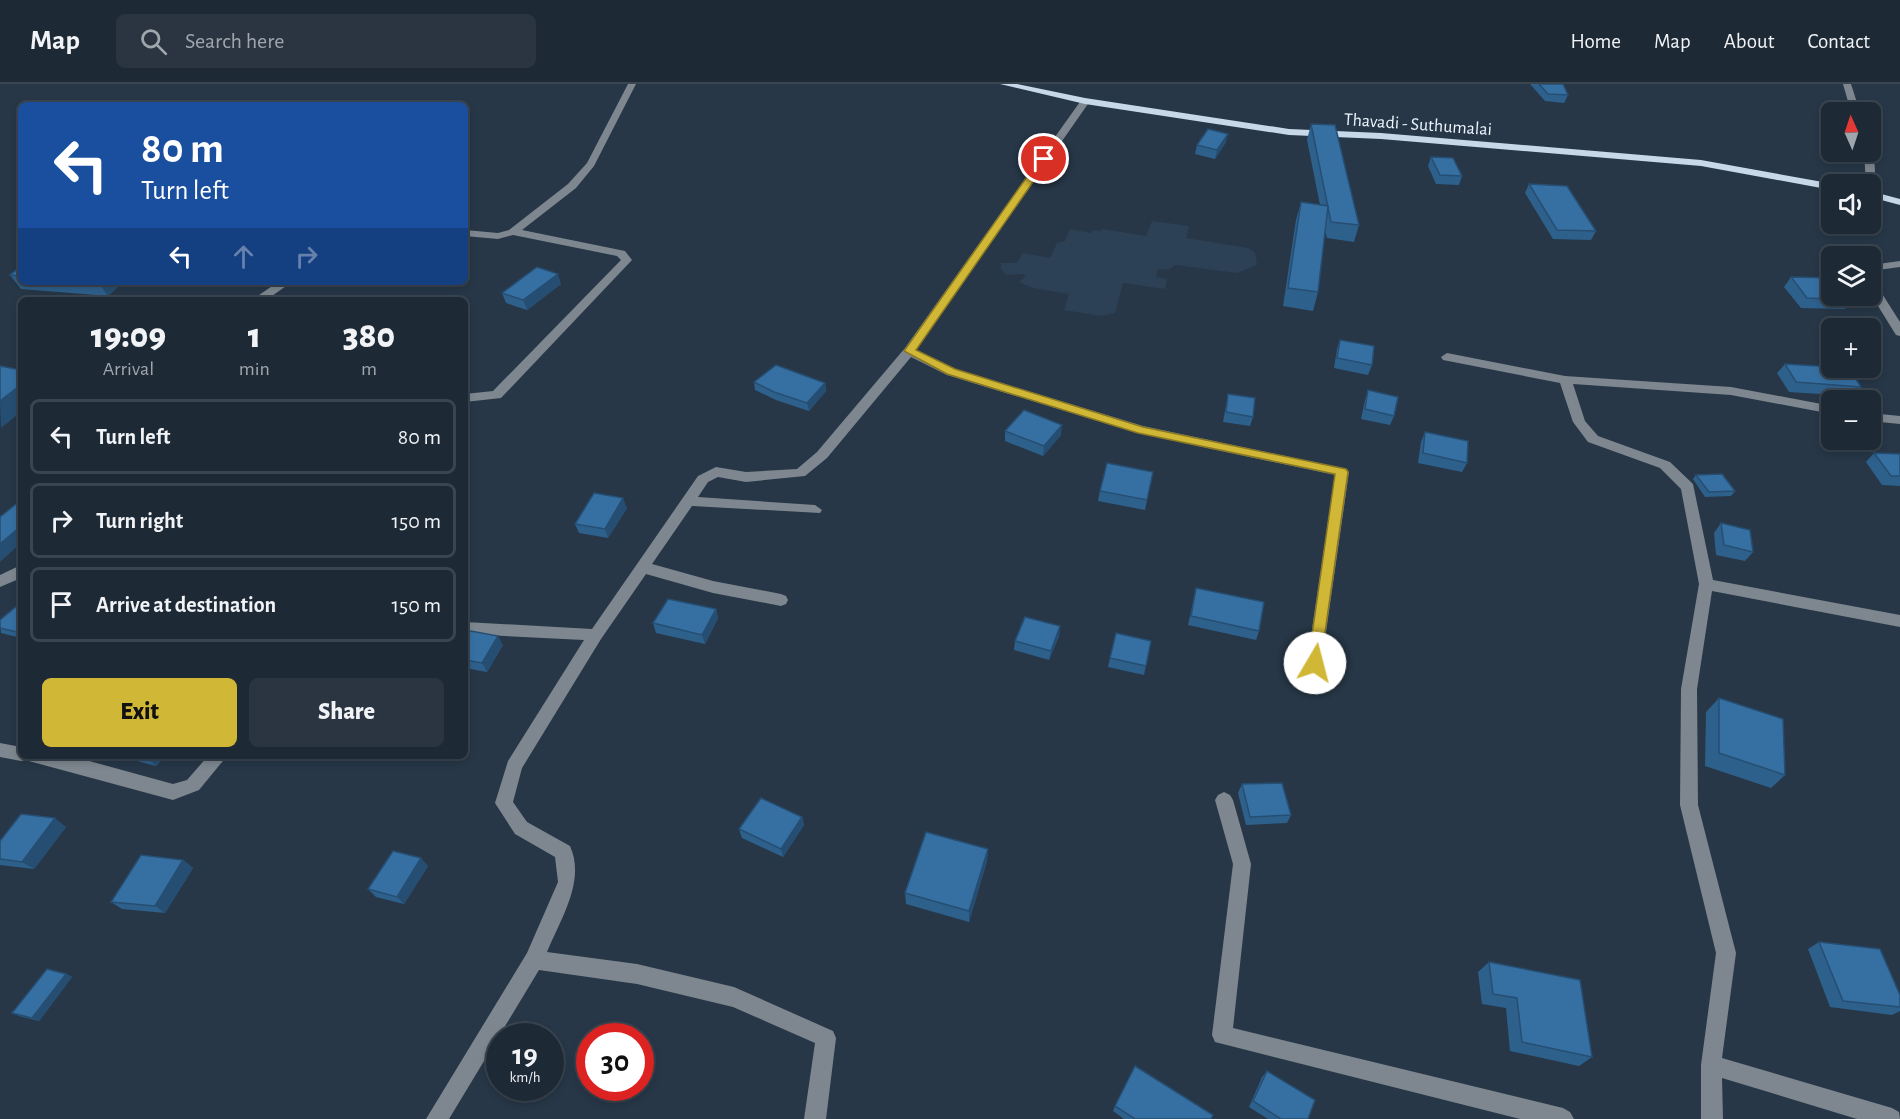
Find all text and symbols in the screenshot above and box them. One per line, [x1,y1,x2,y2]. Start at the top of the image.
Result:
search box [116,14,536,68]
icon: search [137,25,170,58]
text: Map [30,27,80,55]
text: Search here [185,30,284,52]
text: Home [1570,31,1621,52]
text: Map [1654,31,1691,52]
text: About [1724,31,1774,52]
text: Contact [1807,31,1870,52]
north arrow [1821,102,1881,162]
map controls [1821,102,1881,450]
street label: Thavadi - Suthumalai [1343,111,1493,139]
icon: left [42,126,120,204]
text: 80 m [141,128,224,170]
pin [1018,133,1069,184]
icon: arrive [1027,142,1060,175]
button: sound [1821,174,1881,234]
text: Turn left [141,177,229,204]
icon: left [164,240,197,273]
icon: ahead [227,240,260,273]
icon: right [290,240,323,273]
button: layers [1821,246,1881,306]
text: 19:09 [91,318,166,354]
text: 1 [248,318,261,354]
text: 380 [343,318,395,354]
button: + [1821,318,1881,378]
text: Arrival [103,359,154,379]
text: min [239,359,270,379]
text: m [361,359,377,379]
button: − [1821,390,1881,450]
icon: left [45,420,78,453]
text: Turn left [96,426,170,448]
text: 80 m [398,426,441,448]
icon: right [45,504,78,537]
text: Turn right [96,510,183,532]
text: 150 m [391,510,441,532]
icon: arrive [45,588,78,621]
text: Arrive at destination [96,594,276,616]
text: 150 m [391,594,441,616]
position arrow [1283,631,1347,695]
button: Exit [42,678,237,747]
button: Share [249,678,444,747]
speed limit sign: 30 [576,1023,654,1101]
text: 19 [512,1040,538,1070]
text: km/h [510,1070,540,1085]

